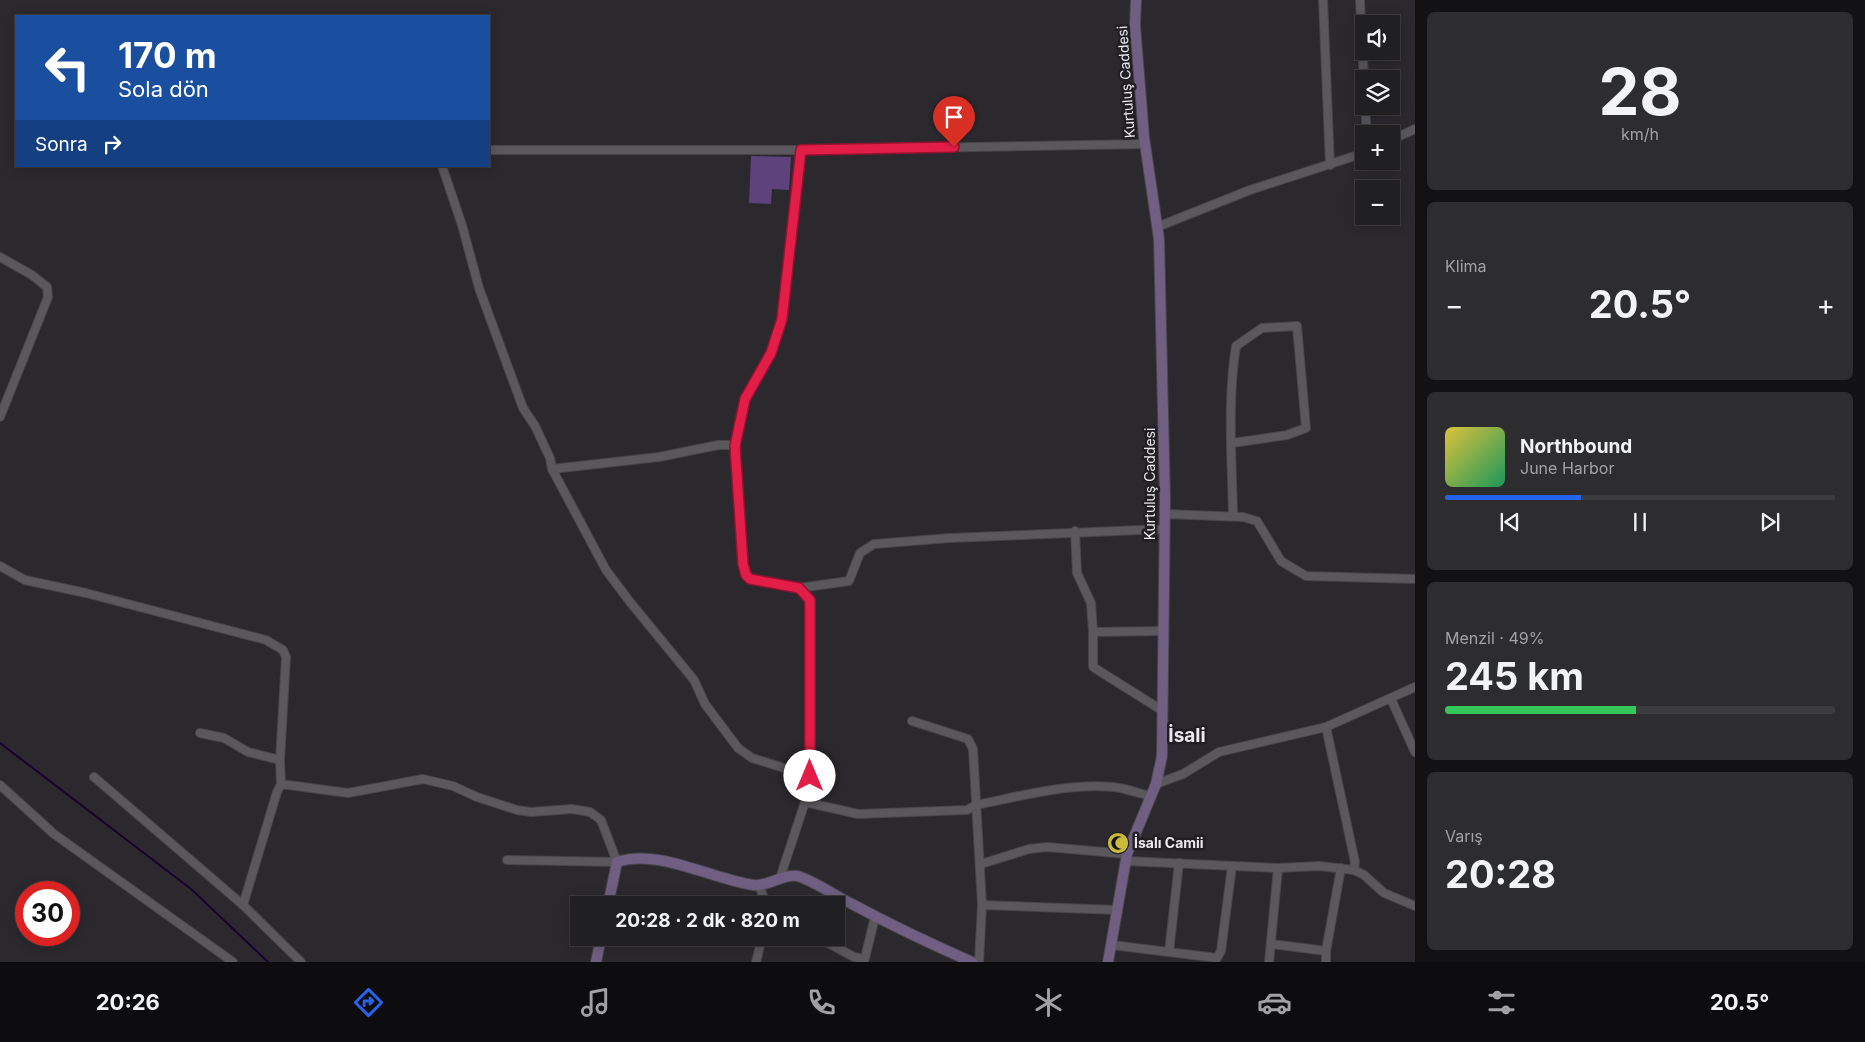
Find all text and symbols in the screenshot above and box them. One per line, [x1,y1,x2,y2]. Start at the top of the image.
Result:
map controls [1355,15,1400,225]
button: sound [1355,15,1400,60]
street label: Kurtuluş Caddesi [1113,25,1138,139]
text: 170 m [118,34,217,76]
icon: left [35,35,100,100]
text: 28 [1598,52,1682,131]
button: layers [1355,70,1400,115]
text: Sola dön [118,76,209,102]
pin [933,96,975,147]
icon: arrive [940,103,968,131]
text: km/h [1621,124,1659,144]
button: + [1355,125,1400,170]
icon: right [98,130,126,158]
text: Sonra [35,133,88,156]
button: − [1355,180,1400,225]
text: Klima [1445,256,1487,276]
text: 20.5° [1589,281,1691,327]
text: − [1445,288,1464,322]
text: + [1816,288,1835,322]
street label: Kurtuluş Caddesi [1141,428,1158,540]
text: Northbound [1520,435,1632,458]
text: June Harbor [1520,458,1614,478]
icon: previous [1496,508,1524,536]
icon: pause [1626,508,1654,536]
icon: next [1756,508,1784,536]
text: Menzil · 49% [1445,628,1544,648]
text: 245 km [1445,653,1584,699]
district label: İsali [1168,724,1206,747]
position arrow [783,749,835,801]
text: Varış [1445,826,1483,846]
mosque icon: İsalı Camii [1106,831,1130,855]
place label: İsalı Camii [1134,833,1204,851]
text: 20:28 [1445,851,1556,897]
speed limit sign: 30 [15,881,80,946]
text: 20:28 · 2 dk · 820 m [615,909,800,932]
icon: directions [351,985,386,1020]
icon: music [578,985,613,1020]
icon: phone [804,985,839,1020]
icon: climate [1031,985,1066,1020]
icon: car [1257,985,1292,1020]
icon: filters [1484,985,1519,1020]
text: 20:26 [96,989,160,1015]
text: 20.5° [1710,989,1769,1015]

